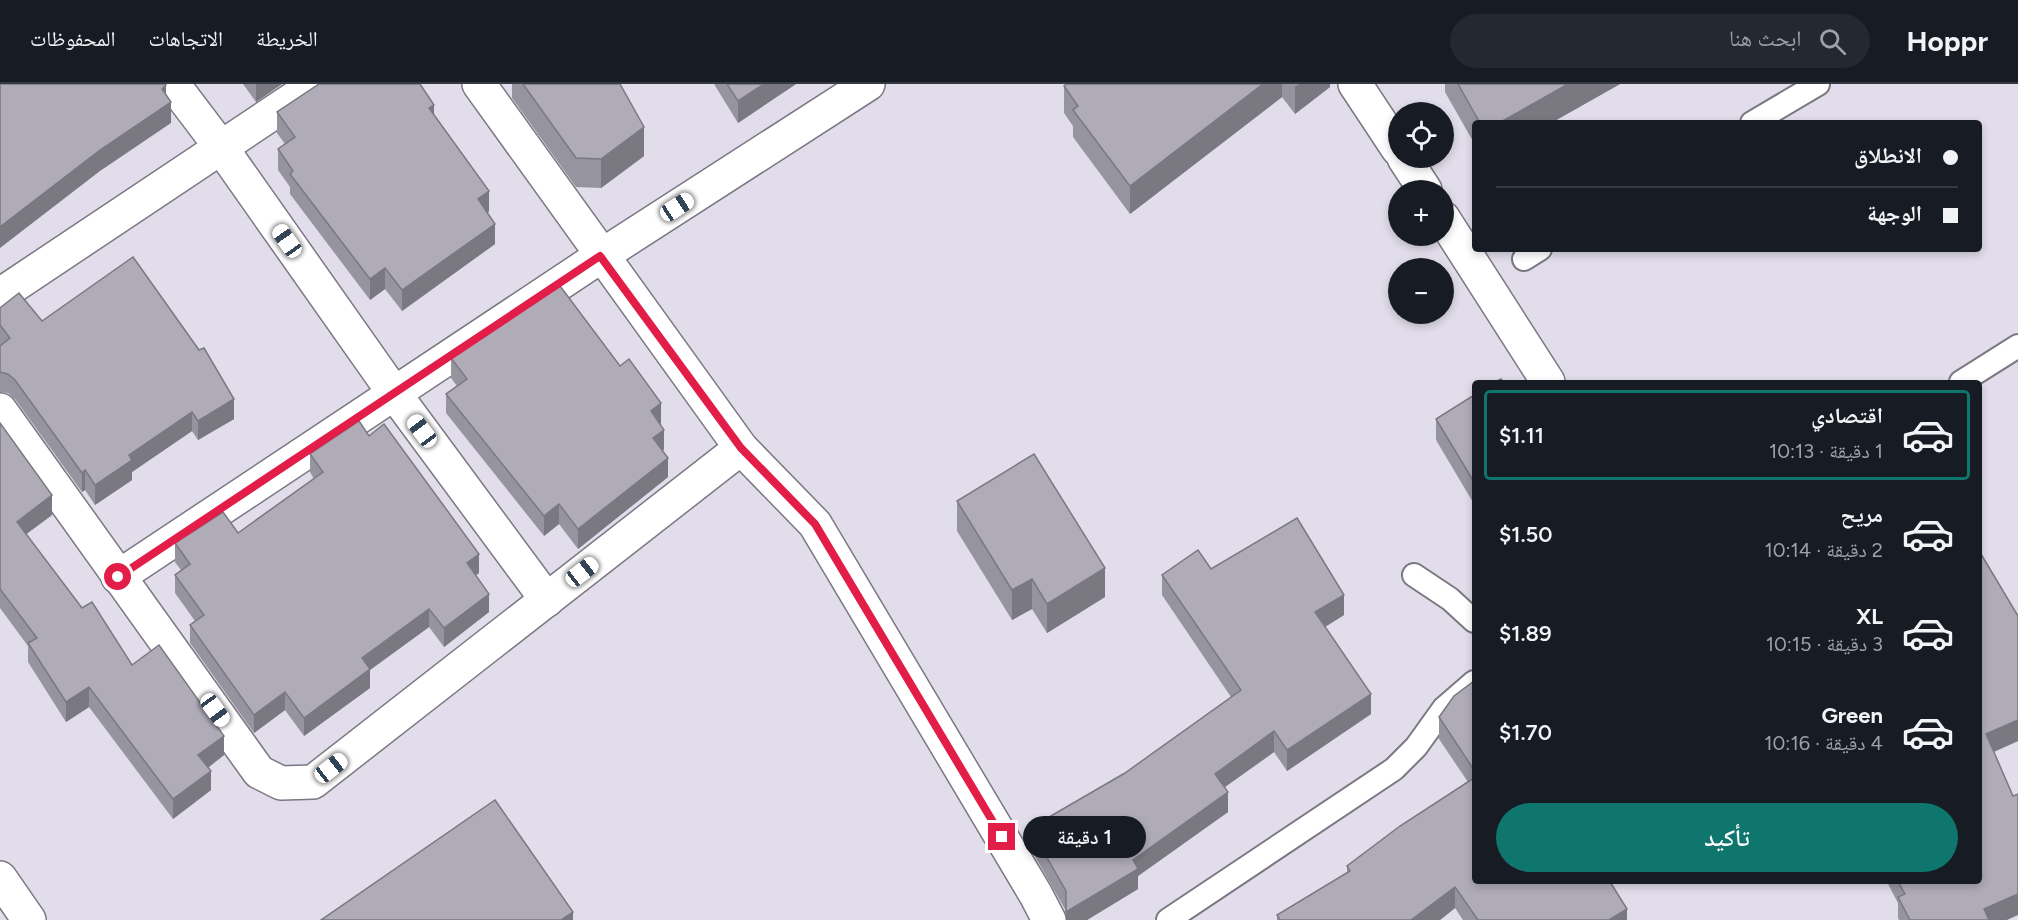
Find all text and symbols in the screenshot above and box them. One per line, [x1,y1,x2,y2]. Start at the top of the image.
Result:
search box [1450,14,1870,68]
text: Hoppr [1906,24,1988,58]
text: ابحث هنا [1729,25,1801,52]
icon: search [1816,25,1849,58]
text: المحفوظات [30,26,115,51]
text: الاتجاهات [148,26,223,51]
text: الخريطة [256,26,318,51]
map controls [1388,102,1454,324]
button: locate [1388,102,1454,168]
text: الانطلاق [1854,142,1922,169]
button: + [1388,180,1454,246]
car [657,190,697,224]
text: الوجهة [1867,200,1922,227]
car [269,221,305,261]
button: − [1388,258,1454,324]
text: اقتصادي [1811,402,1883,429]
icon: car [1901,408,1955,462]
car [404,411,440,451]
text: $1.11 [1499,422,1544,449]
text: 1 دقيقة · 10:13 [1769,439,1883,463]
text: مريح [1840,501,1883,528]
icon: car [1901,507,1955,561]
text: $1.50 [1499,521,1553,548]
text: 2 دقيقة · 10:14 [1764,538,1883,562]
car [562,554,602,590]
route start [104,563,131,590]
text: XL [1856,603,1883,630]
icon: car [1901,606,1955,660]
text: $1.89 [1499,620,1552,647]
text: 3 دقيقة · 10:15 [1766,632,1883,656]
car [197,690,233,730]
text: Green [1821,702,1883,729]
icon: car [1901,705,1955,759]
text: $1.70 [1499,719,1552,746]
text: 4 دقيقة · 10:16 [1764,731,1883,755]
car [311,750,351,786]
button: تأكيد [1496,803,1958,872]
callout: 1 دقيقة [1023,816,1146,858]
route end [988,823,1015,850]
text: 1 دقيقة [1057,825,1112,849]

